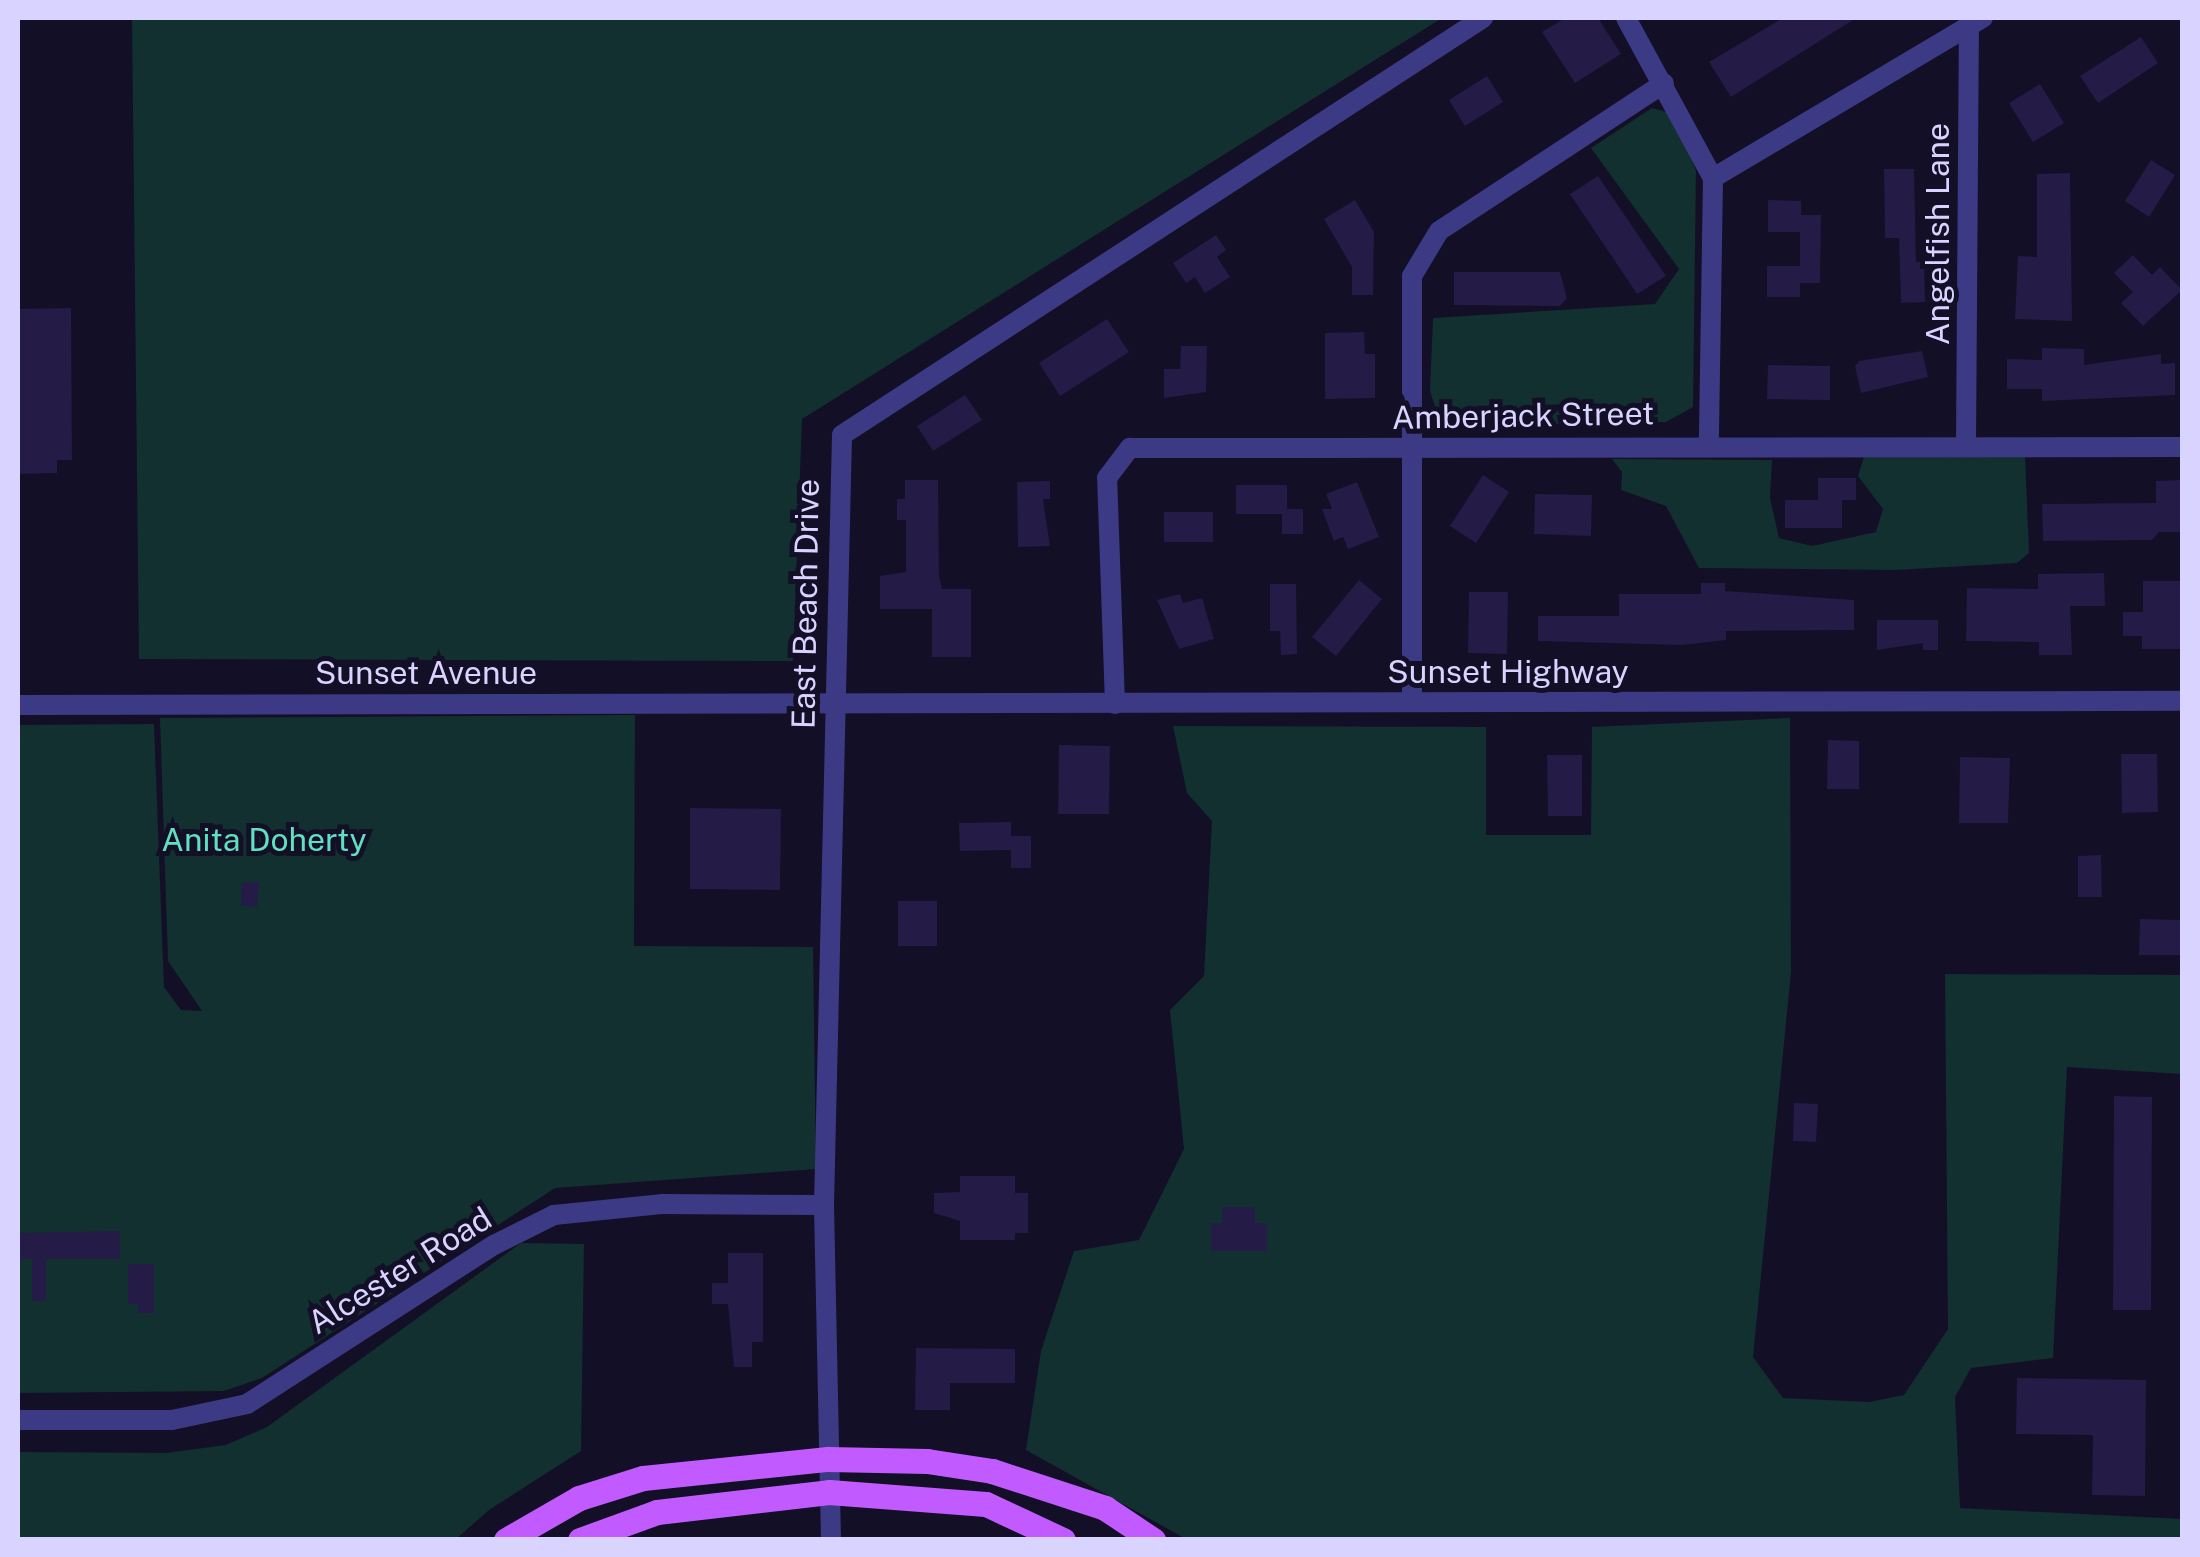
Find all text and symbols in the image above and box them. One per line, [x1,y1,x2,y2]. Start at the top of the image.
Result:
street label: Angelfish Lane [1919,123,1957,345]
street label: Amberjack Street [1391,395,1655,437]
street label: East Beach Drive [785,478,827,730]
street label: Sunset Highway [1387,653,1629,691]
street label: Sunset Avenue [315,654,537,692]
park label: Anita Doherty [161,821,367,859]
street label: Alcester Road [301,1199,499,1343]

